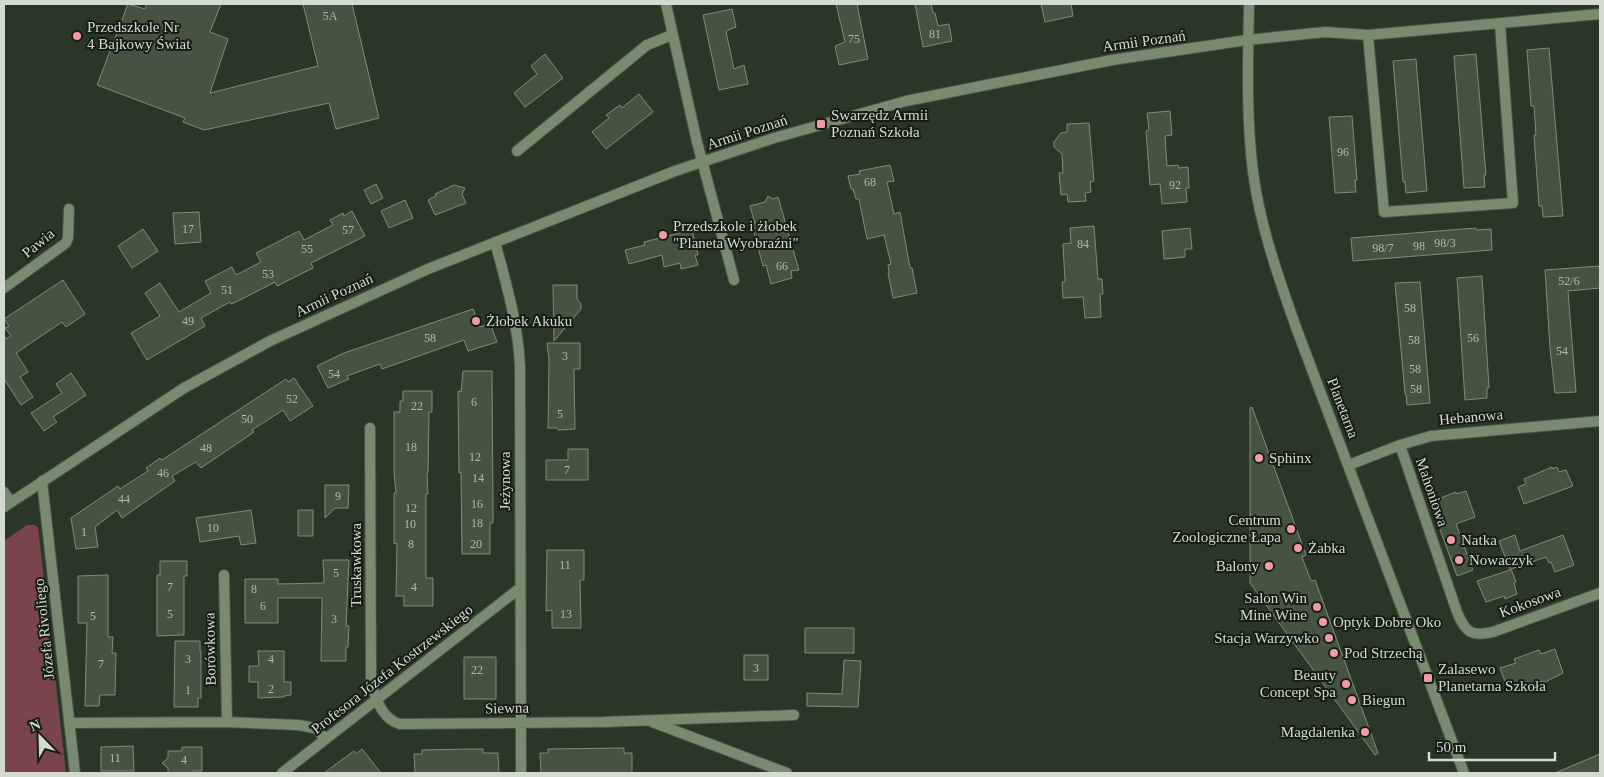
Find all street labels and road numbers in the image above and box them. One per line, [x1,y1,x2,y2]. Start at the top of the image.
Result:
street label: Armii Poznań [1101,27,1187,55]
street label: Armii Poznań [705,111,790,153]
street label: Pawia [19,225,58,261]
street label: Armii Poznań [293,270,376,320]
street label: Planetarna [1324,376,1362,441]
street label: Hebanowa [1438,406,1504,428]
street label: Jeżynowa [497,451,513,511]
street label: Mahoniowa [1413,456,1451,529]
street label: Truskawkowa [348,522,364,607]
street label: Józefa Rivoliego [31,578,57,680]
street label: Kokosowa [1497,583,1563,620]
street label: Profesora Józefa Kostrzewskiego [308,601,476,737]
street label: Borówkowa [201,612,219,686]
street label: Siewna [485,700,530,716]

